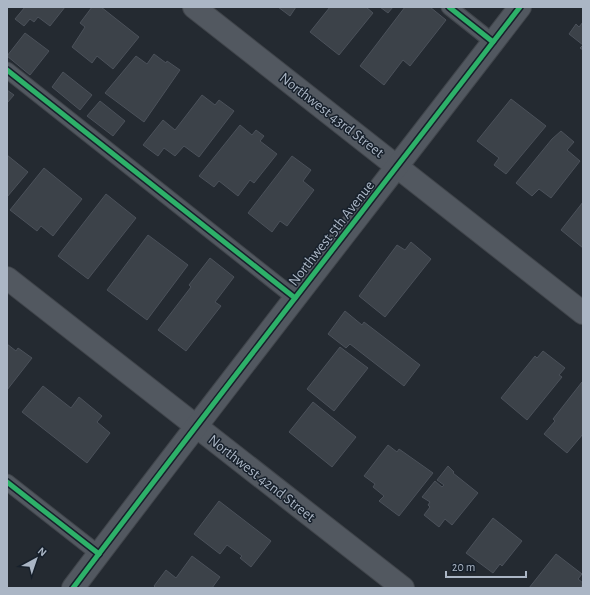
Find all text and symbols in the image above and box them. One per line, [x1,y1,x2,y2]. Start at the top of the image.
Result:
street label: Northwest 43rd Street [277,70,387,161]
street label: Northwest 5th Avenue [286,178,377,289]
street label: Northwest 42nd Street [205,432,318,525]
north arrow [16,539,56,579]
text: N [36,545,49,558]
scale bar [446,553,526,579]
text: 20 m [452,561,475,573]

